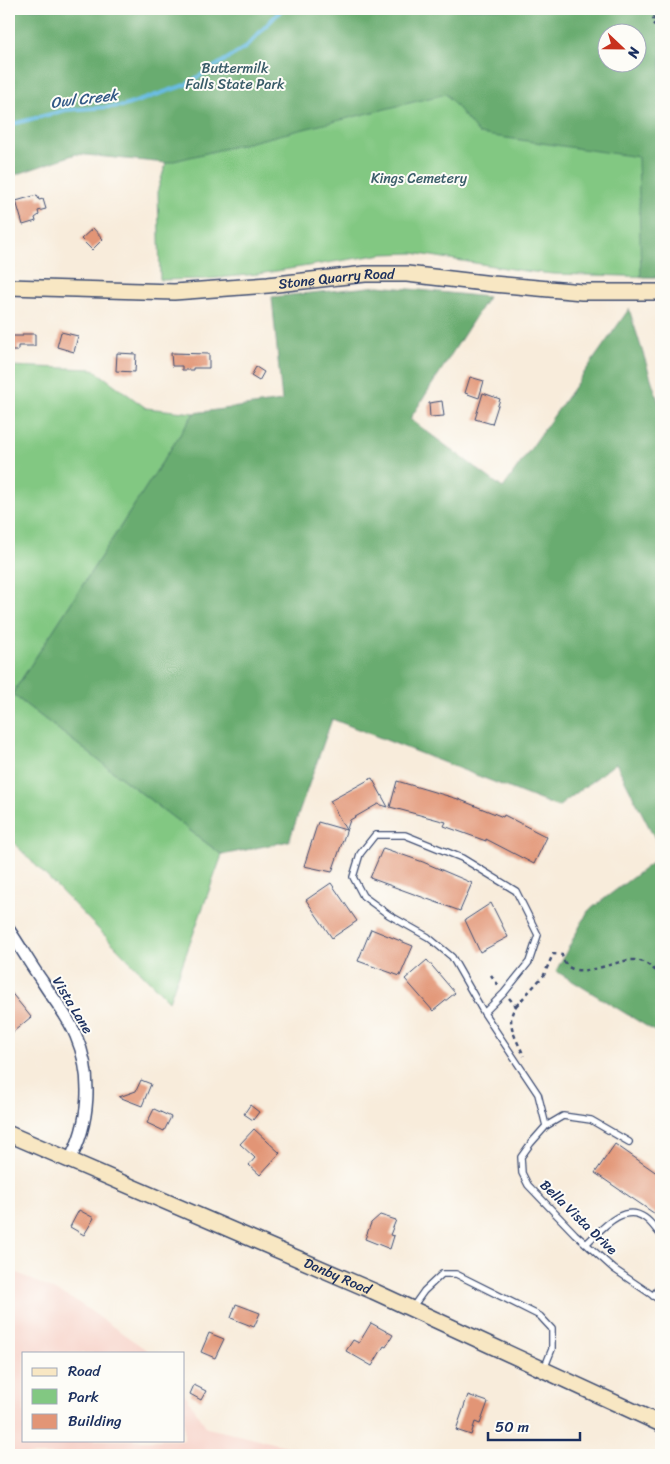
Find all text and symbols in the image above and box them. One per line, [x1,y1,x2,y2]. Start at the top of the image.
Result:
north arrow [598,22,648,72]
text: N [620,43,647,62]
park label: Buttermilk Falls State Park [185,56,285,97]
water label: Owl Creek [49,82,121,116]
park label: Kings Cemetery [371,166,468,191]
street label: Stone Quarry Road [277,262,396,297]
street label: Vista Lane [45,972,100,1039]
street label: Bella Vista Drive [534,1173,624,1261]
street label: Danby Road [300,1251,377,1302]
legend [22,1352,185,1442]
text: Road [68,1358,101,1384]
text: Park [68,1384,99,1410]
text: Building [68,1408,122,1434]
scale bar [488,1409,580,1441]
text: 50 m [495,1414,530,1440]

